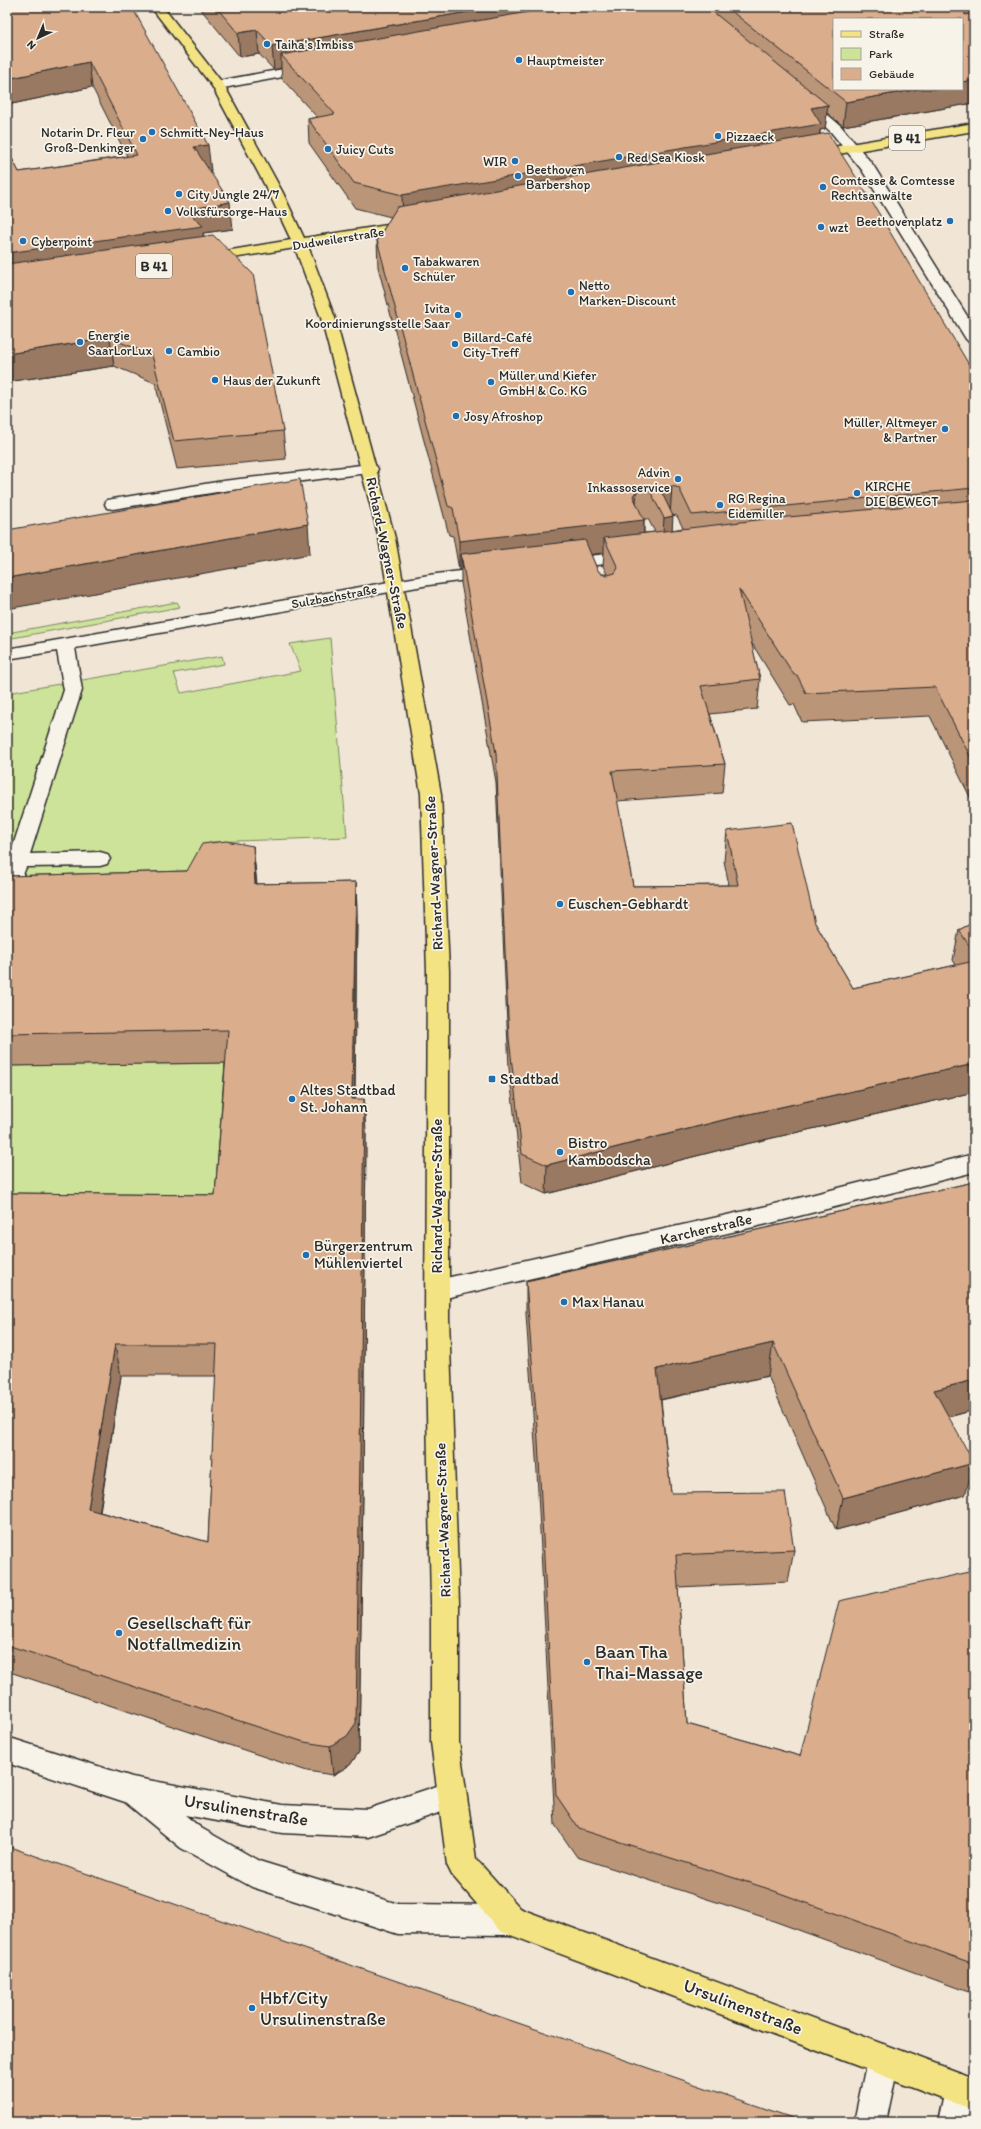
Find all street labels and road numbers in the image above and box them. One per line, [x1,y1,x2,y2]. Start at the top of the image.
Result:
road number: B 41 [889,126,925,150]
street label: Dudweilerstraße [291,224,385,253]
road number: B 41 [136,254,172,278]
street label: Richard-Wagner-Straße [362,475,412,631]
street label: Sulzbachstraße [290,582,378,611]
street label: Richard-Wagner-Straße [421,795,447,951]
street label: Richard-Wagner-Straße [428,1119,446,1273]
street label: Karcherstraße [658,1210,754,1248]
street label: Richard-Wagner-Straße [431,1442,455,1598]
street label: Ursulinenstraße [182,1789,310,1831]
street label: Ursulinenstraße [680,1974,806,2040]

